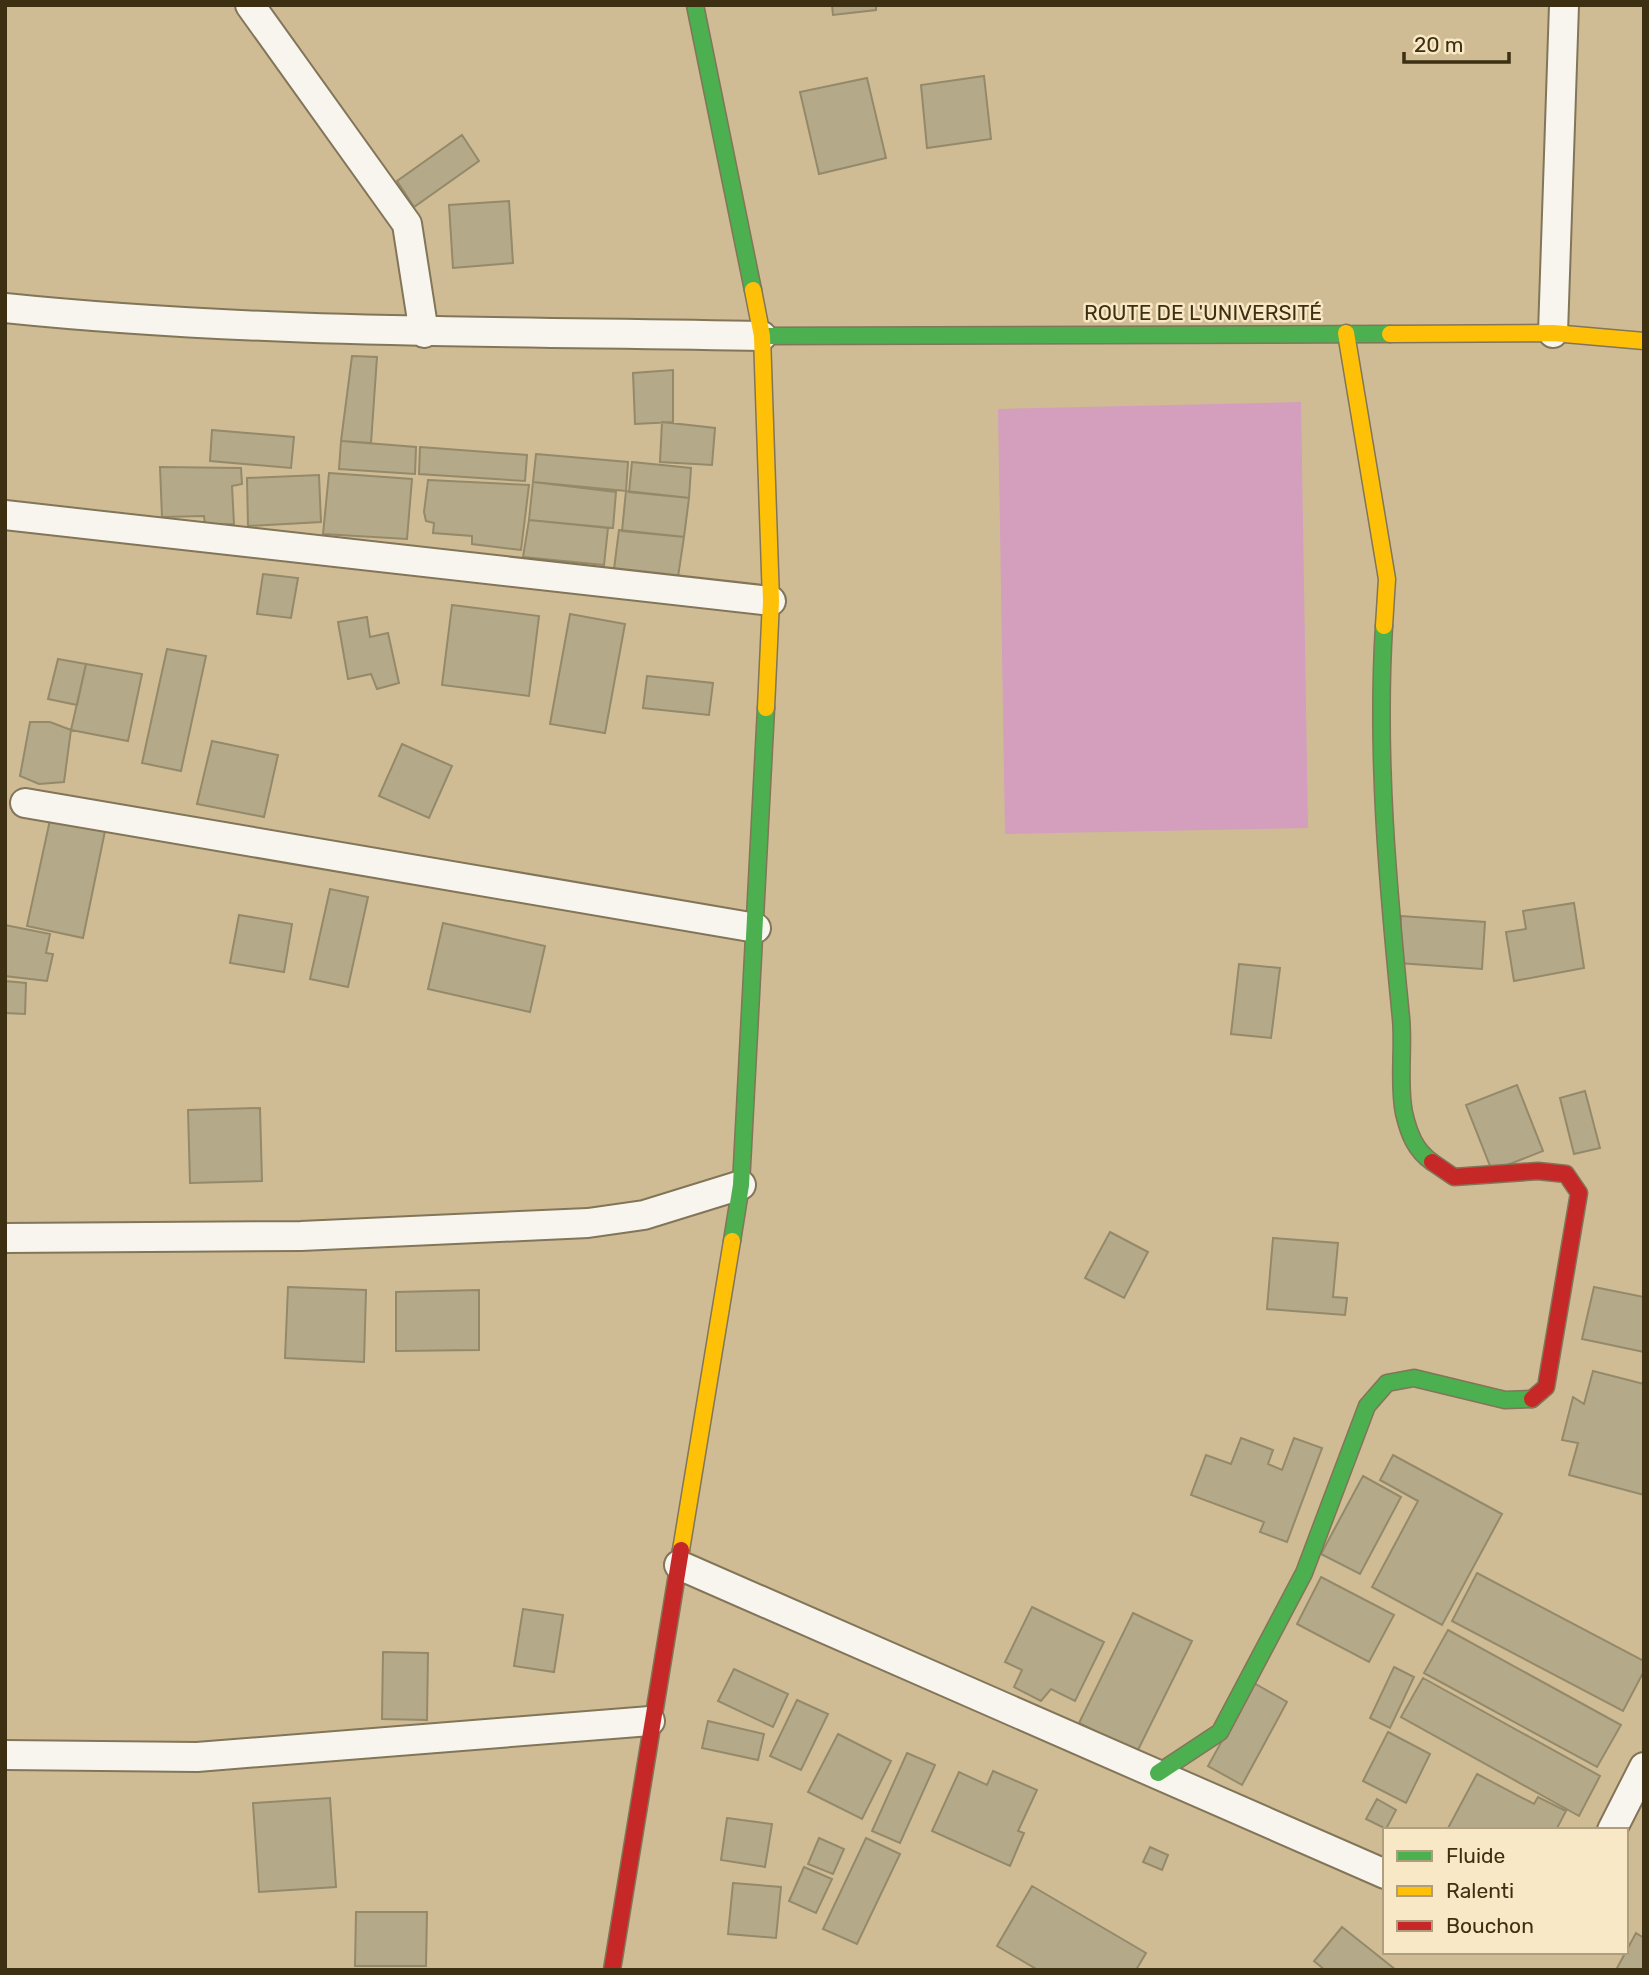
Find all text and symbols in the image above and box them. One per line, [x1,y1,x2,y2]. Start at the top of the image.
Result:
scale bar [1404,21,1509,65]
text: 20 m [1414,32,1463,57]
street label: ROUTE DE L'UNIVERSITÉ [1084,300,1322,325]
legend [1383,1828,1628,1954]
text: Fluide [1446,1843,1505,1868]
text: Ralenti [1446,1878,1514,1903]
text: Bouchon [1446,1913,1534,1938]

